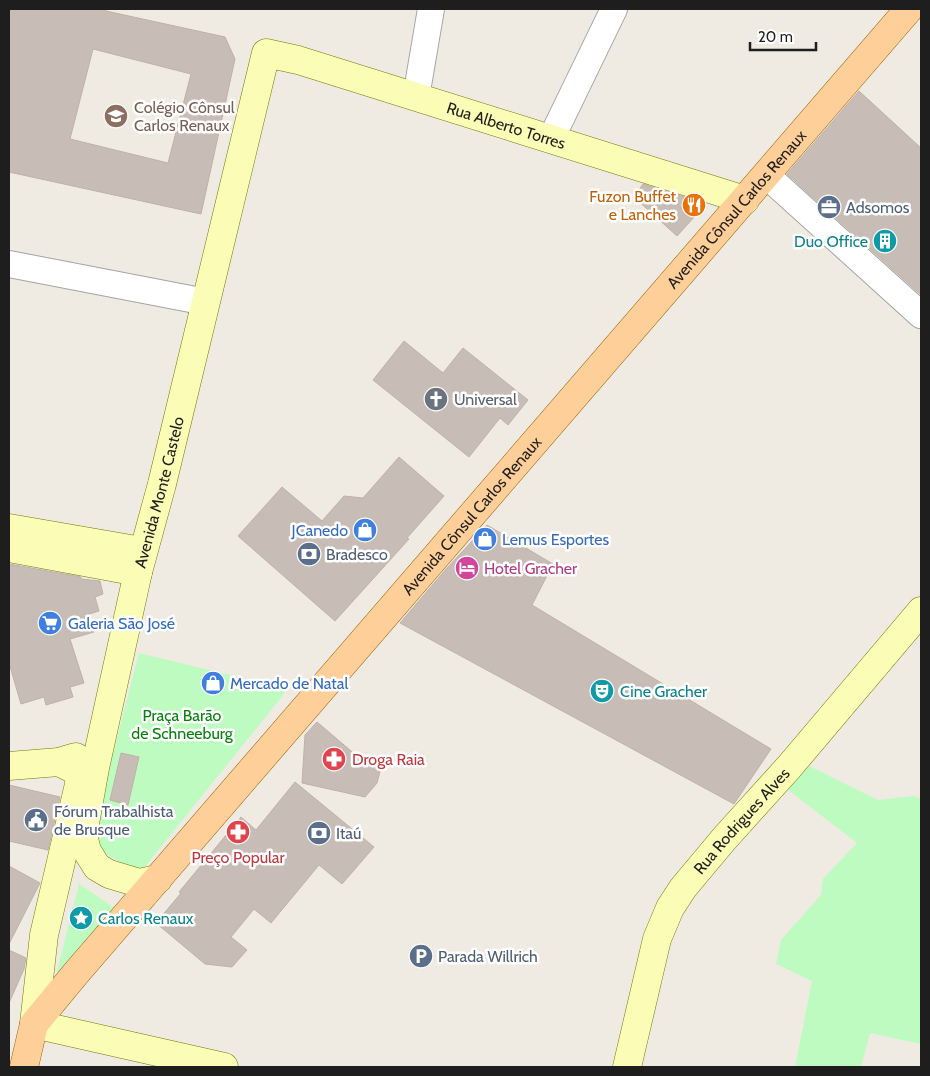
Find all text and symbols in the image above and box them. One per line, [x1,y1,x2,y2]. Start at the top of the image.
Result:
scale bar [750,20,816,52]
text: 20 m [758,28,793,46]
place label: Colégio Cônsul Carlos Renaux [134,98,235,135]
street label: Rua Alberto Torres [444,98,568,153]
school or university icon: Colégio Cônsul Carlos Renaux [103,103,129,129]
street label: Avenida Cônsul Carlos Renaux [663,126,810,292]
place label: Fuzon Buffet e Lanches [589,187,677,224]
restaurant icon: Fuzon Buffet e Lanches [681,192,707,218]
office icon: Adsomos [816,194,842,220]
place label: Adsomos [846,198,910,217]
building icon: Duo Office [872,228,898,254]
place label: Duo Office [794,232,868,251]
church icon: Universal [423,386,449,412]
place label: Universal [454,390,517,409]
street label: Avenida Monte Castelo [130,414,187,570]
street label: Avenida Cônsul Carlos Renaux [398,432,545,598]
shop icon: JCanedo [352,517,378,543]
place label: JCanedo [291,521,348,540]
shop icon: Lemus Esportes [472,526,498,552]
place label: Lemus Esportes [502,530,609,549]
bank icon: Bradesco [296,541,322,567]
place label: Bradesco [326,545,388,564]
hotel icon: Hotel Gracher [454,555,480,581]
place label: Hotel Gracher [484,559,578,578]
supermarket icon: Galeria São José [37,610,63,636]
place label: Galeria São José [68,614,175,633]
shop icon: Mercado de Natal [200,670,226,696]
place label: Mercado de Natal [230,674,348,693]
theatre icon: Cine Gracher [589,678,615,704]
place label: Cine Gracher [620,682,708,701]
park label: Praça Barão de Schneeburg [131,706,234,743]
pharmacy icon: Droga Raia [321,746,347,772]
place label: Droga Raia [352,750,425,769]
street label: Rua Rodrigues Alves [689,763,794,878]
place label: Fórum Trabalhista de Brusque [54,802,174,839]
public building icon: Fórum Trabalhista de Brusque [23,807,49,833]
pharmacy icon: Preço Popular [225,819,251,845]
bank icon: Itaú [306,820,332,846]
place label: Itaú [336,824,361,843]
place label: Preço Popular [191,848,286,867]
place icon: Carlos Renaux [68,905,94,931]
place label: Carlos Renaux [98,909,194,928]
parking icon: Parada Willrich [408,943,434,969]
place label: Parada Willrich [438,947,538,966]

